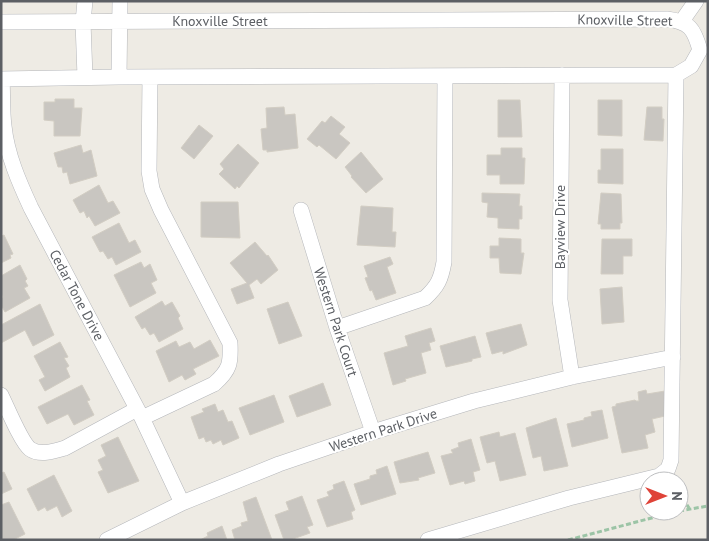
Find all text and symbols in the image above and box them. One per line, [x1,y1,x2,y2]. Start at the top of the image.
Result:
street label: Knoxville Street [577,10,673,30]
street label: Knoxville Street [172,12,268,30]
street label: Bayview Drive [551,185,569,269]
street label: Cedar Tone Drive [45,246,109,344]
street label: Western Park Court [310,265,362,379]
street label: Western Park Drive [327,404,439,456]
north arrow [639,471,689,521]
text: N [668,491,686,501]

